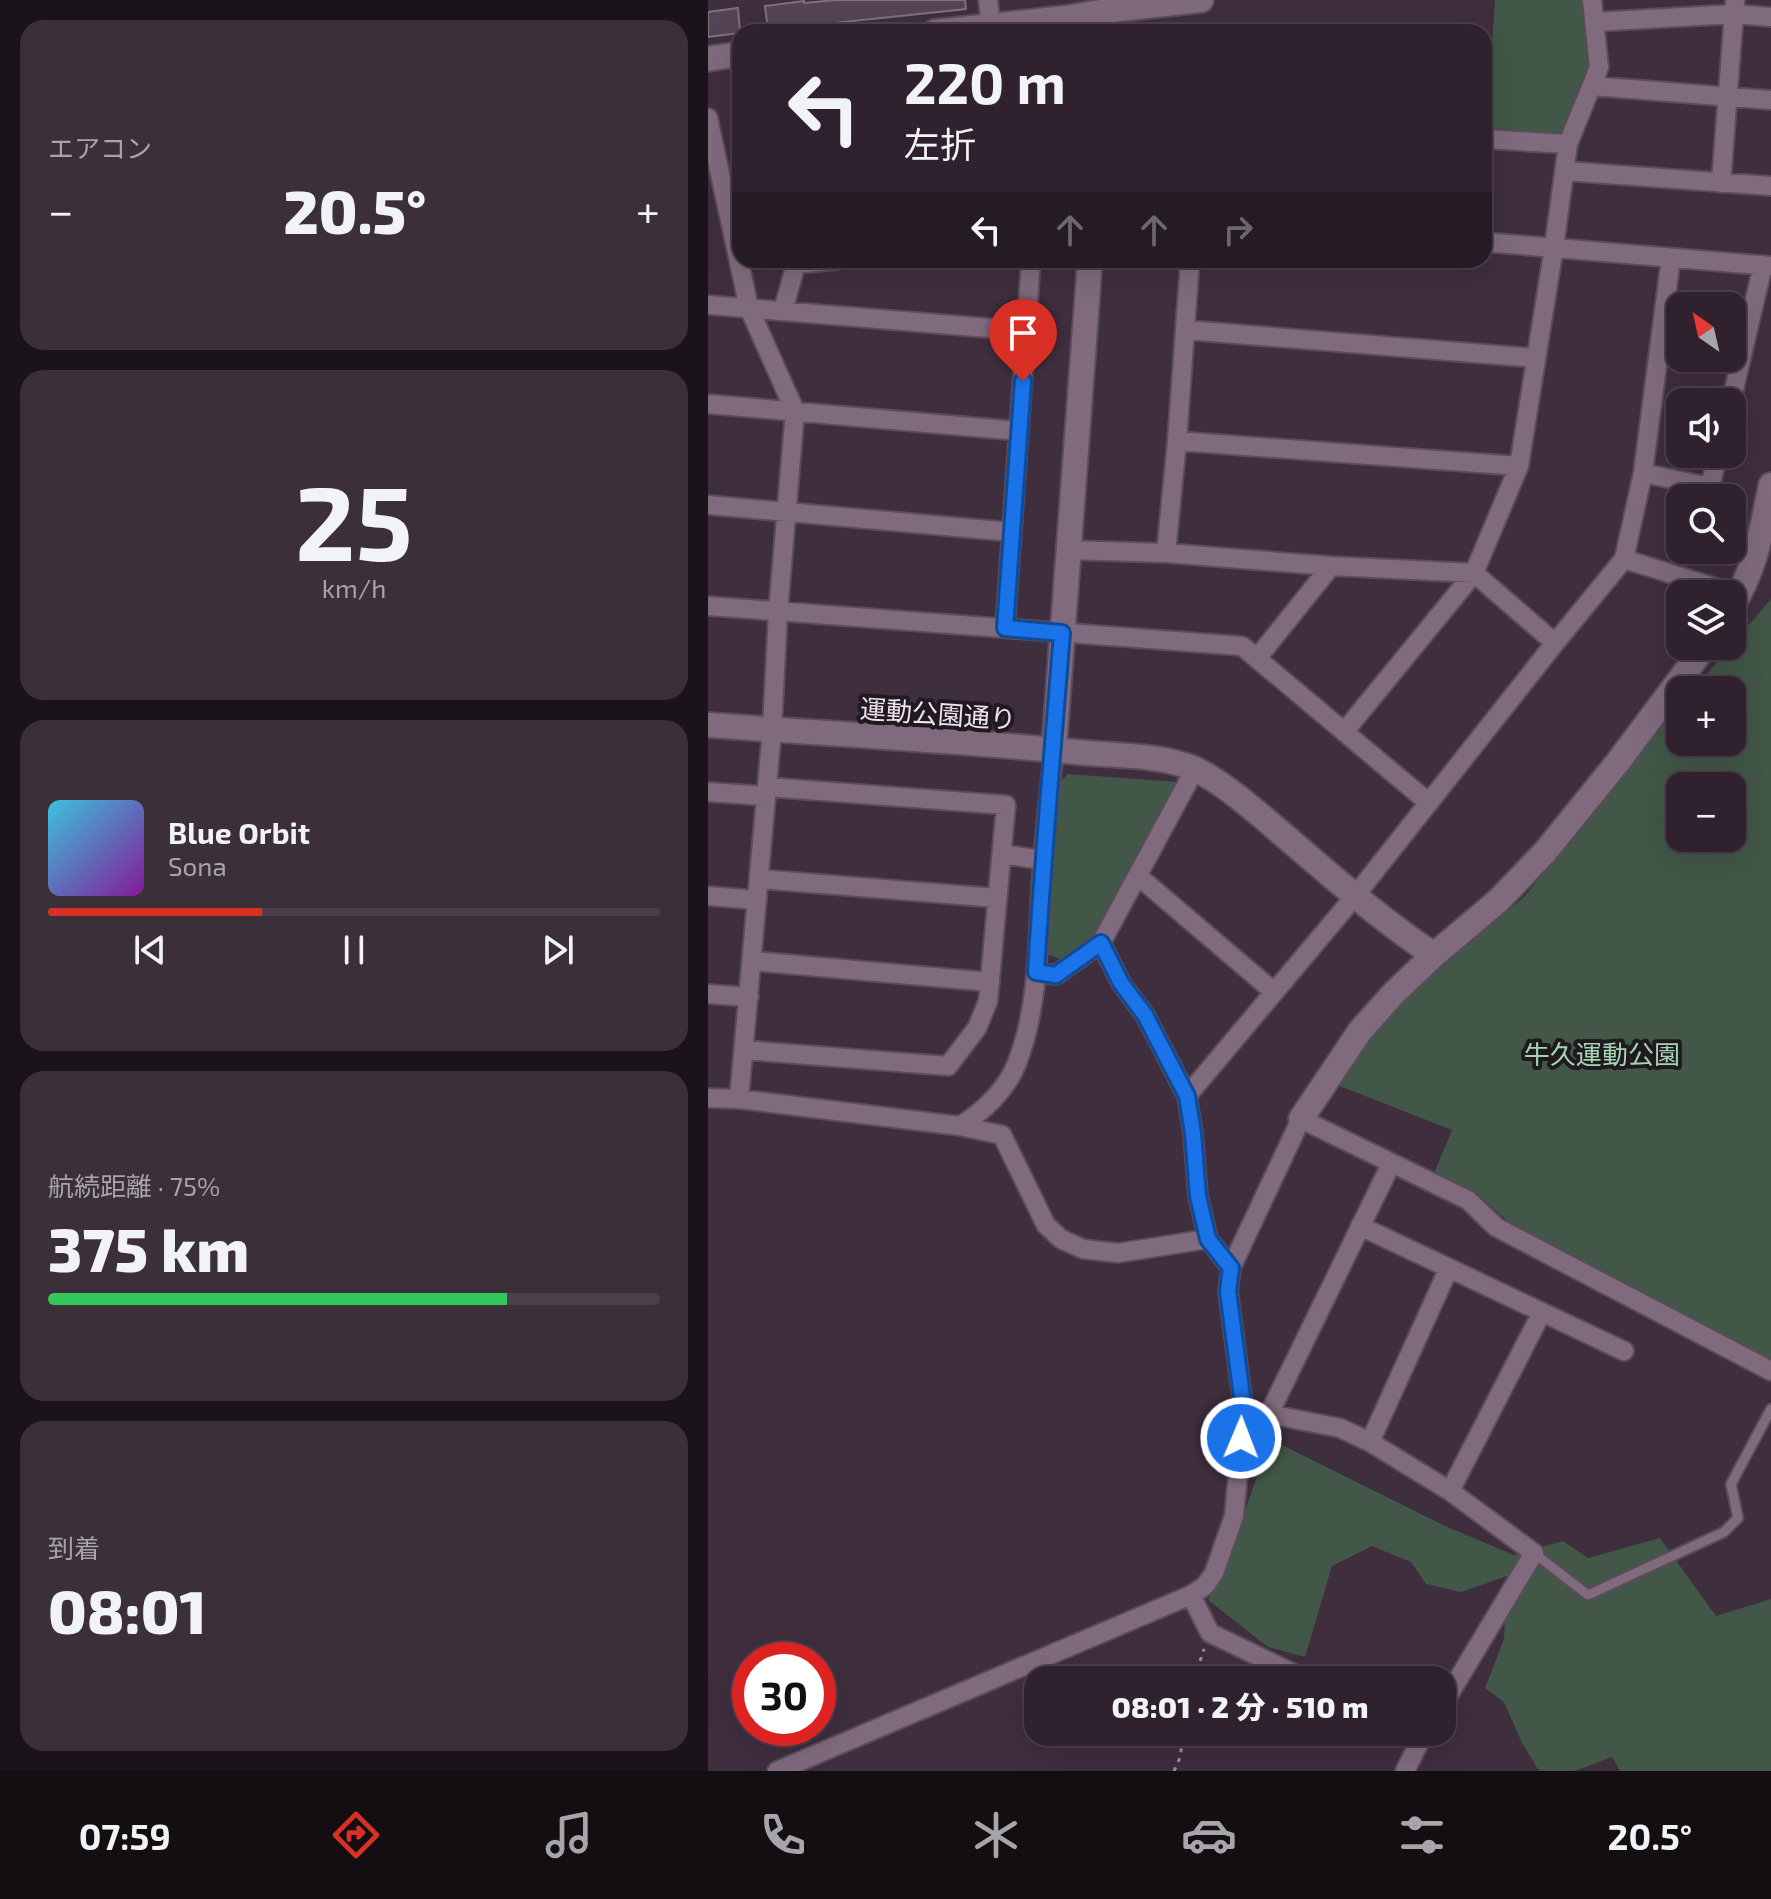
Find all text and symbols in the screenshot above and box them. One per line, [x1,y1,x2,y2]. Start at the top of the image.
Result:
text: 220 m [904,48,1066,115]
icon: left [772,56,876,160]
text: 左折 [904,122,976,165]
text: エアコン [48,132,152,163]
text: 20.5° [283,174,426,246]
text: − [48,183,74,236]
text: + [636,183,660,236]
icon: left [964,208,1008,252]
icon: ahead [1048,208,1092,252]
icon: ahead [1132,208,1176,252]
icon: right [1216,208,1260,252]
north arrow [1666,292,1746,372]
map controls [1666,292,1746,852]
pin [989,299,1057,381]
icon: arrive [1001,311,1045,355]
button: sound [1666,388,1746,468]
text: 25 [295,457,413,582]
button: search [1666,484,1746,564]
text: km/h [322,572,386,603]
button: layers [1666,580,1746,660]
button: + [1666,676,1746,756]
street label: 運動公園通り [859,692,1017,734]
button: − [1666,772,1746,852]
text: Blue Orbit [168,814,310,850]
text: Sona [168,850,227,881]
icon: previous [128,928,172,972]
icon: pause [332,928,376,972]
icon: next [536,928,580,972]
park label: 牛久運動公園 [1524,1038,1680,1069]
text: 航続距離 · 75% [48,1170,220,1201]
text: 375 km [48,1212,249,1284]
position arrow [1199,1396,1283,1480]
text: 到着 [48,1532,100,1563]
text: 08:01 [48,1574,207,1646]
speed limit sign: 30 [732,1642,836,1746]
text: 08:01 · 2 分 · 510 m [1111,1688,1369,1724]
icon: directions [328,1807,384,1863]
icon: music [541,1807,597,1863]
icon: phone [755,1807,811,1863]
icon: climate [968,1807,1024,1863]
icon: car [1181,1807,1237,1863]
icon: filters [1394,1807,1450,1863]
text: 07:59 [79,1814,171,1857]
text: 20.5° [1608,1814,1692,1857]

